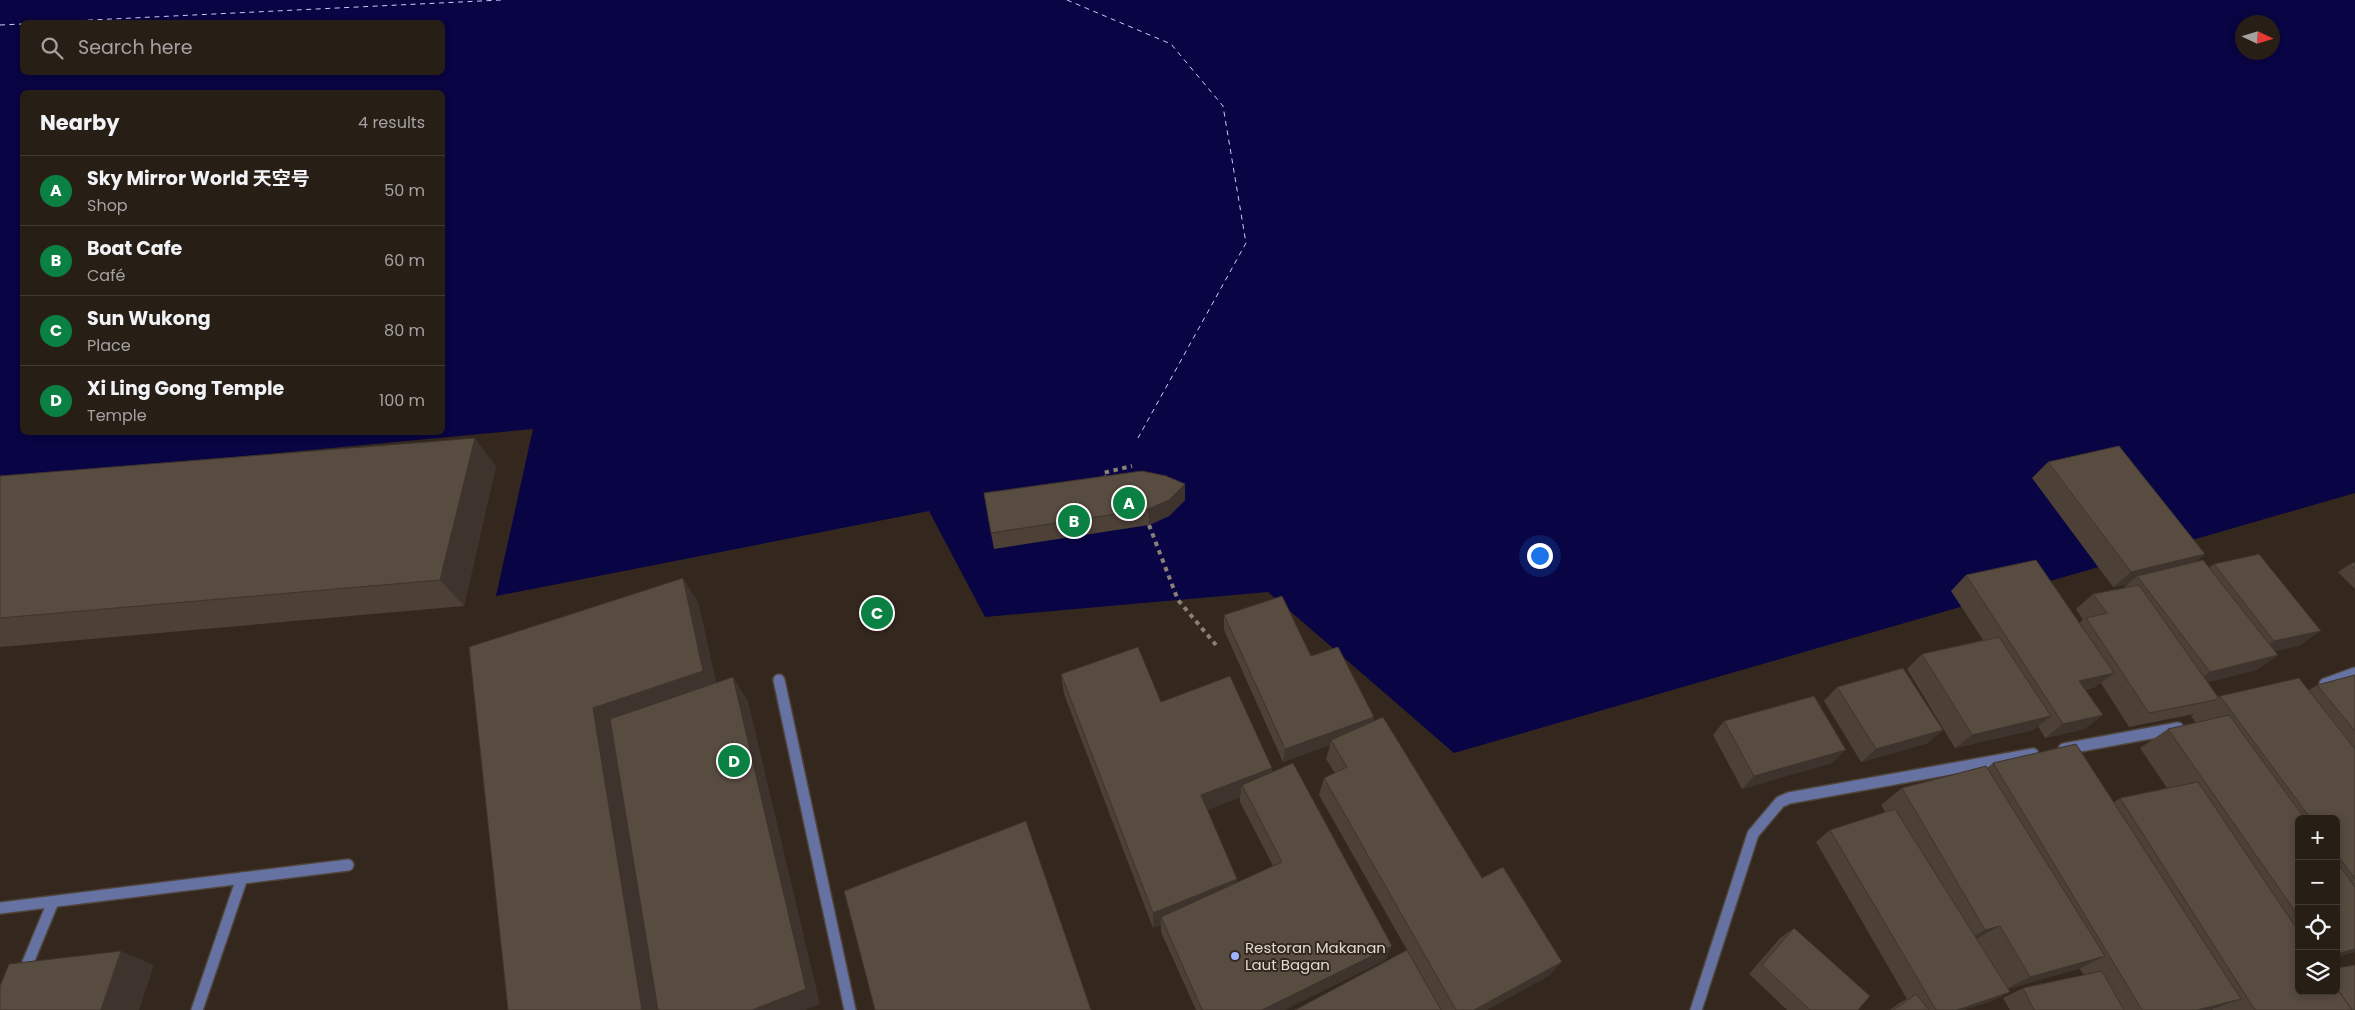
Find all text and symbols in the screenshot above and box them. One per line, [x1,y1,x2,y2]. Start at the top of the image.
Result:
north arrow [2235,15,2280,60]
search box [20,20,445,75]
icon: search [38,34,66,62]
text: Search here [78,34,192,61]
text: Nearby [40,108,120,137]
text: 4 results [358,111,425,134]
text: Sky Mirror World 天空号 [87,165,310,192]
text: A [50,179,62,202]
text: 50 m [384,179,425,202]
text: Shop [87,194,128,217]
text: Boat Cafe [87,235,182,262]
text: B [51,249,61,272]
text: 60 m [384,249,425,272]
text: Café [87,264,125,287]
text: Sun Wukong [87,305,211,332]
text: C [50,319,62,342]
text: 80 m [384,319,425,342]
text: Place [87,334,131,357]
text: Xi Ling Gong Temple [87,375,284,402]
text: D [50,389,62,412]
text: 100 m [379,389,425,412]
text: Temple [87,404,147,427]
pin: A [1113,484,1145,522]
pin: B [1058,502,1090,540]
your location [1527,543,1553,569]
pin: C [861,594,893,632]
pin: D [718,742,750,780]
map controls [2295,815,2340,995]
button: + [2295,815,2340,860]
button: − [2295,860,2340,905]
button: locate [2295,905,2340,950]
place label: Restoran Makanan Laut Bagan [1245,937,1386,975]
marker: Restoran Makanan Laut Bagan [1229,950,1241,962]
button: layers [2295,950,2340,995]

